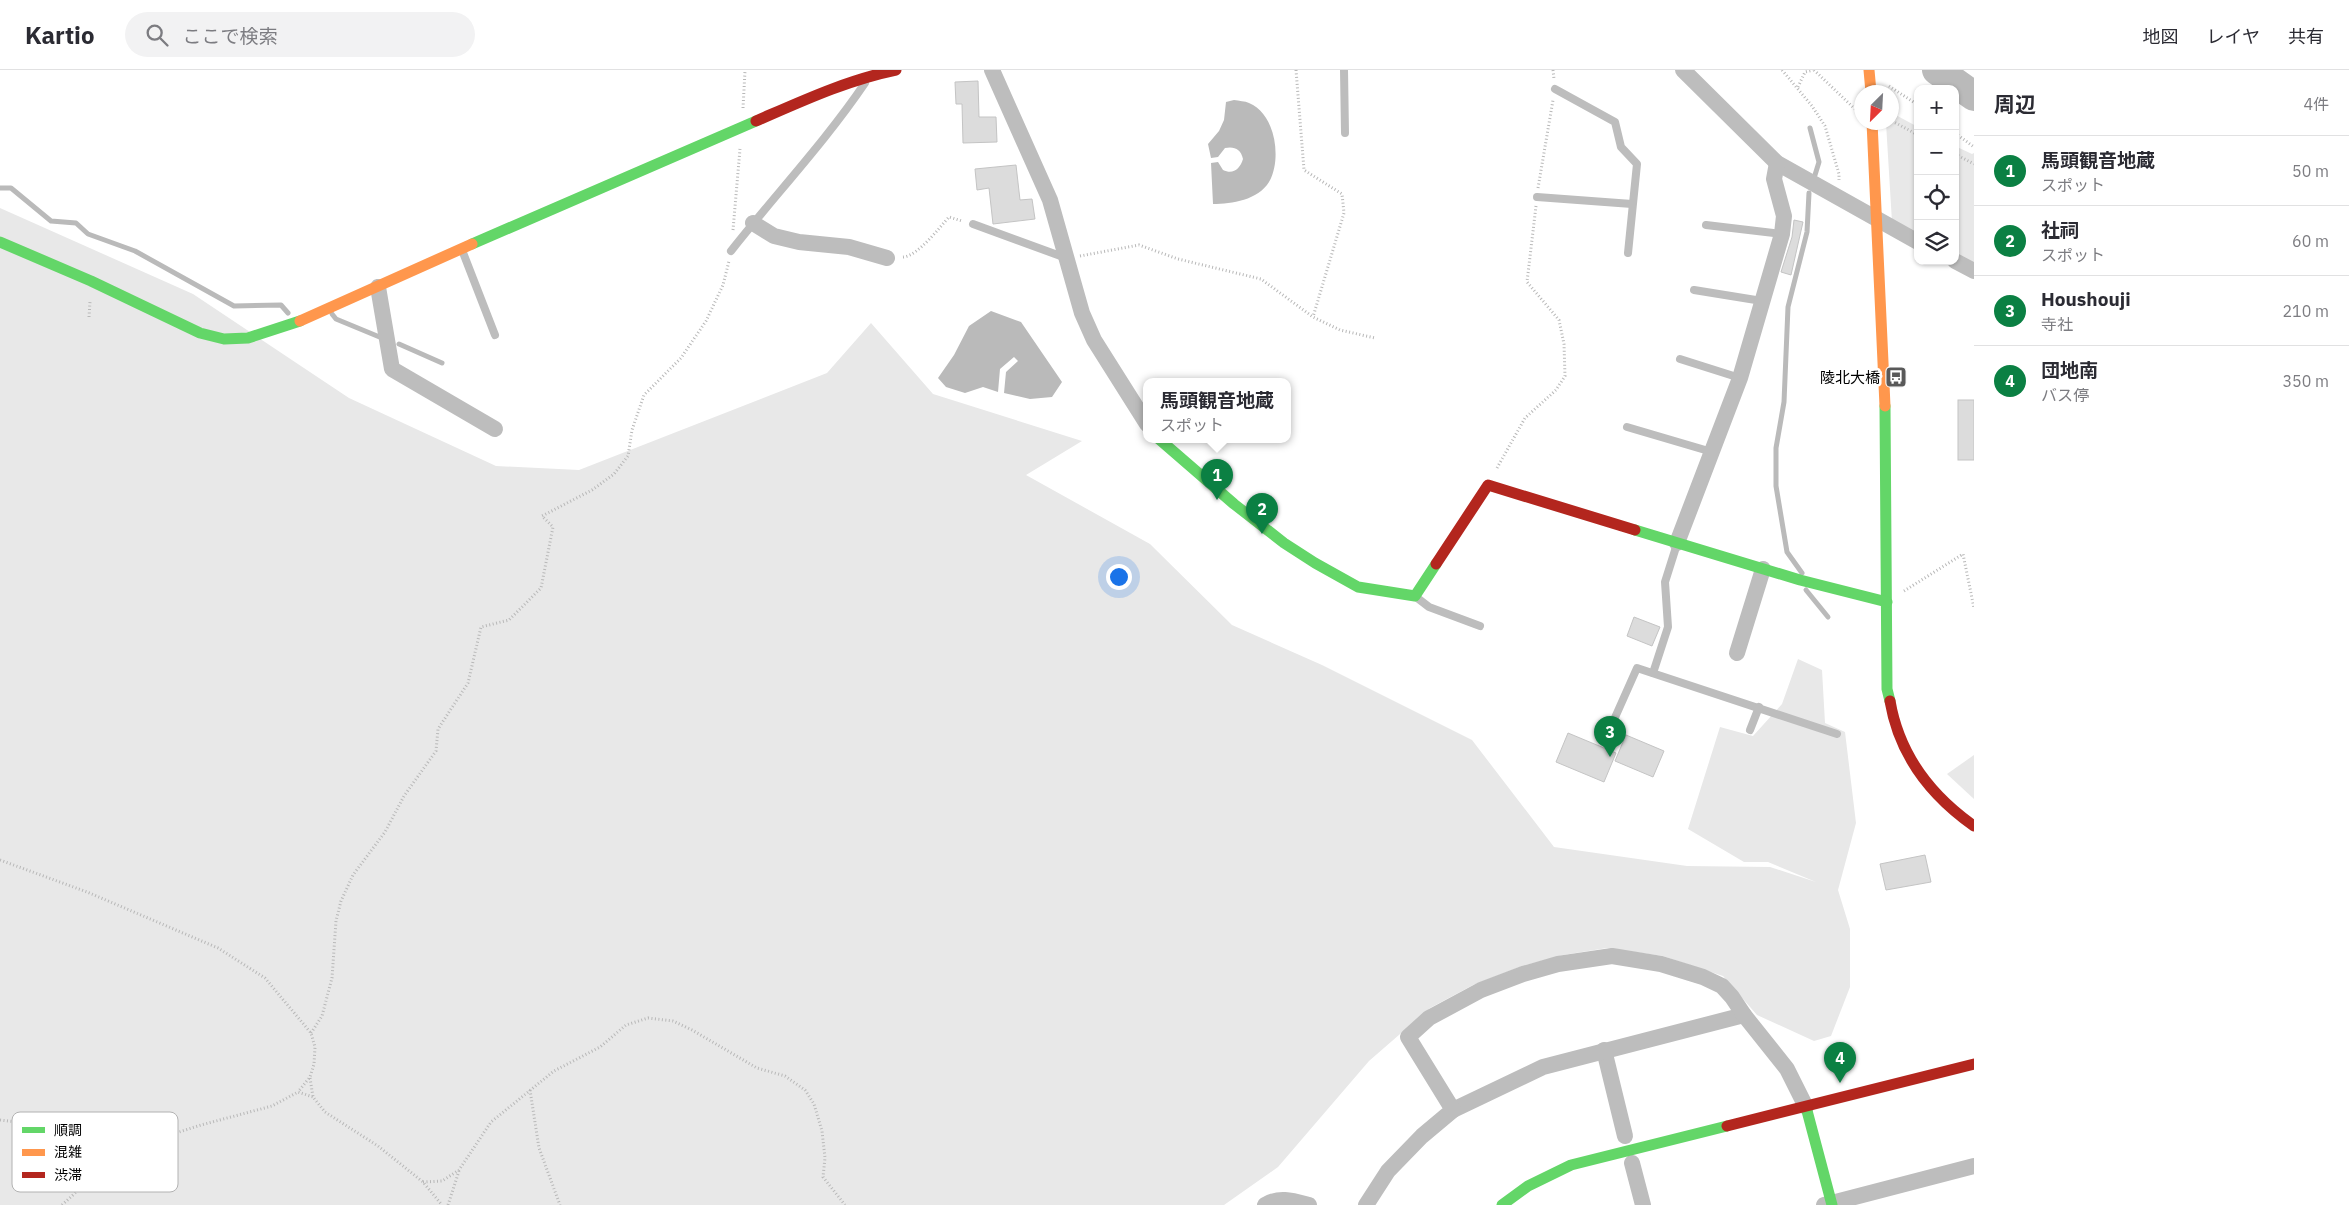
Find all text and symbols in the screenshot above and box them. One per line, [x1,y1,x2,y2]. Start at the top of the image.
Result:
search box [125,12,475,57]
text: Kartio [25,19,95,51]
icon: search [143,21,171,49]
text: ここで検索 [183,24,278,48]
text: 地図 [2143,25,2179,48]
text: レイヤ [2207,25,2260,48]
text: 共有 [2288,25,2324,48]
north arrow [1854,85,1899,130]
map controls [1914,85,1959,265]
button: + [1914,85,1959,130]
text: 周辺 [1994,90,2036,118]
text: 4件 [2303,94,2329,114]
button: − [1914,130,1959,175]
text: 馬頭観音地蔵 [2041,148,2155,172]
text: 1 [2005,161,2015,181]
text: 50 m [2292,161,2329,181]
button: locate [1914,175,1959,220]
text: スポット [2041,175,2105,195]
text: 社祠 [2041,218,2079,242]
button: layers [1914,220,1959,265]
text: 2 [2005,231,2015,251]
text: 60 m [2292,231,2329,251]
text: スポット [2041,245,2105,265]
text: Houshouji [2041,287,2131,311]
text: 3 [2005,301,2015,321]
text: 210 m [2282,301,2329,321]
text: 寺社 [2041,314,2073,334]
text: 団地南 [2041,358,2098,382]
bus stop icon: 陵北大橋 [1884,365,1908,389]
place label: 陵北大橋 [1820,368,1880,387]
text: 4 [2005,371,2015,391]
text: 350 m [2282,371,2329,391]
popup [1143,378,1291,443]
text: バス停 [2041,385,2089,405]
text: 馬頭観音地蔵 [1160,388,1274,412]
text: スポット [1160,415,1224,435]
pin: 1 [1201,459,1233,500]
pin: 2 [1246,493,1278,534]
your location [1106,564,1132,590]
pin: 3 [1594,716,1626,757]
pin: 4 [1824,1042,1856,1083]
legend [12,1112,178,1192]
text: 順調 [54,1121,82,1139]
text: 混雑 [54,1143,82,1161]
text: 渋滞 [54,1166,82,1184]

